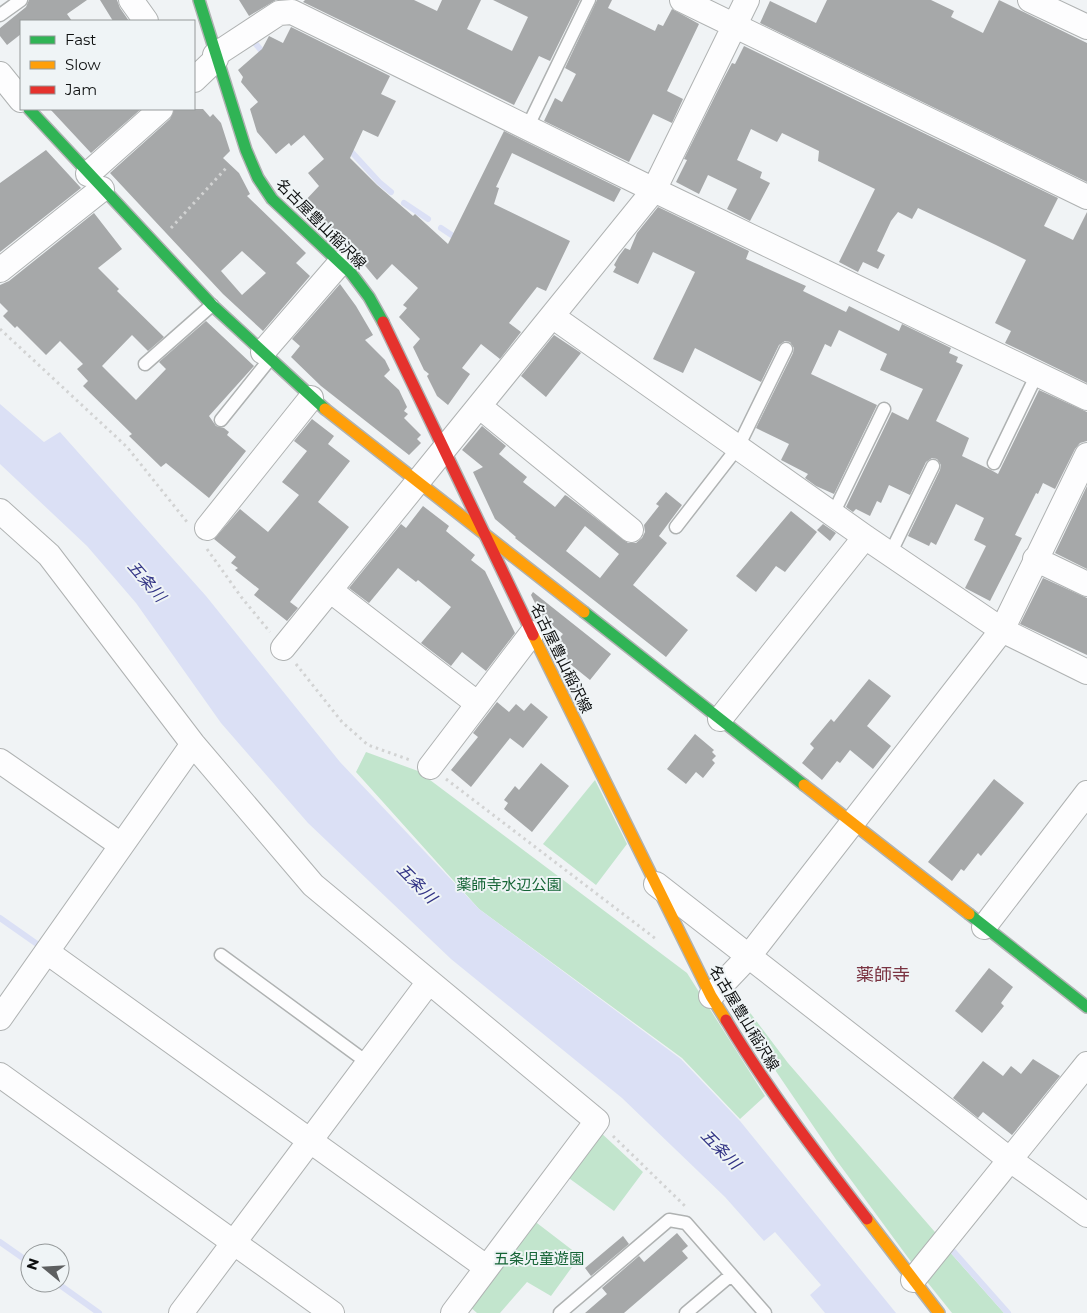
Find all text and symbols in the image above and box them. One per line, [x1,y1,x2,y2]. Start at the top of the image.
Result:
legend [20,20,195,110]
text: Fast [65,30,96,49]
text: Slow [65,55,101,74]
text: Jam [64,80,97,99]
street label: 名古屋豊山稲沢線 [272,174,371,273]
water label: 五条川 [124,557,171,607]
street label: 名古屋豊山稲沢線 [527,600,596,716]
water label: 五条川 [393,860,442,908]
park label: 薬師寺水辺公園 [456,875,562,894]
street label: 名古屋豊山稲沢線 [705,961,783,1074]
district label: 薬師寺 [856,964,910,986]
water label: 五条川 [697,1126,746,1174]
north arrow [20,1243,70,1293]
park label: 五条児童遊園 [494,1249,584,1268]
text: N [22,1256,43,1272]

